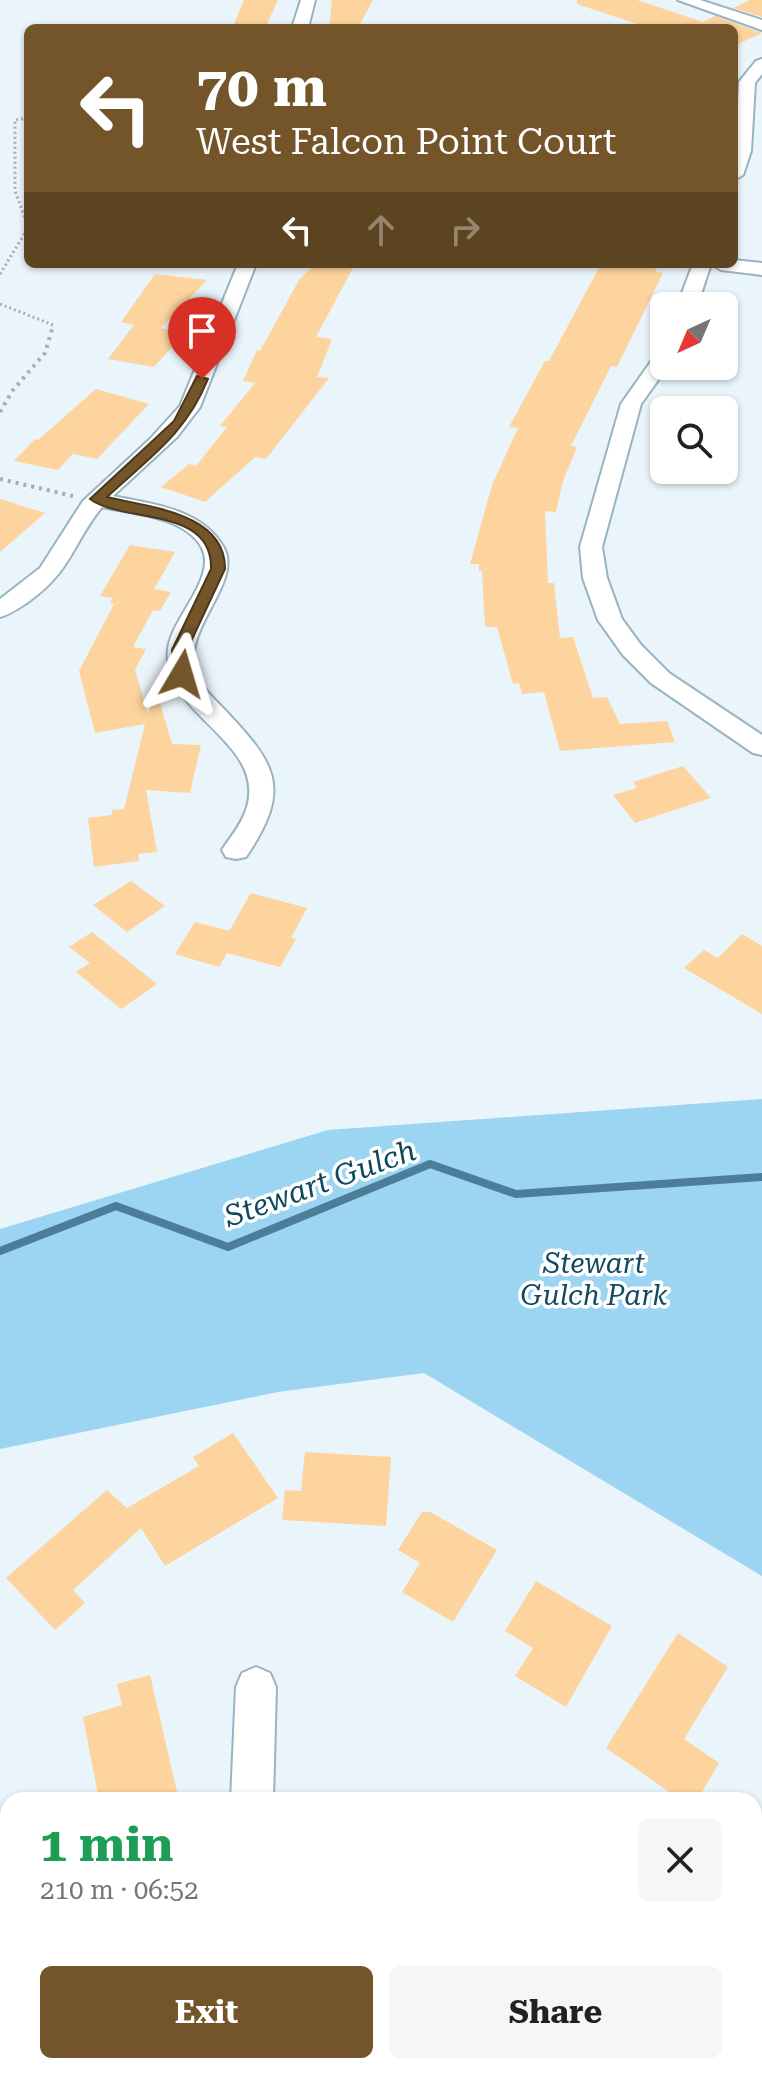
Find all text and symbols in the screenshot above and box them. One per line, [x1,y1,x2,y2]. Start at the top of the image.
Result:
text: 70 m [196,54,327,120]
icon: left [64,56,168,160]
text: West Falcon Point Court [196,121,616,163]
icon: left [275,208,319,252]
icon: ahead [359,208,403,252]
icon: right [443,208,487,252]
north arrow [650,292,738,380]
map controls [650,292,738,484]
pin [168,297,236,379]
icon: arrive [180,309,224,353]
button: search [650,396,738,484]
position arrow [140,632,224,716]
water label: Stewart Gulch [219,1132,421,1234]
park label: Stewart Gulch Park [521,1247,668,1312]
text: 1 min [40,1817,173,1873]
button: close [638,1818,722,1902]
text: 210 m · 06:52 [40,1875,199,1905]
button: Exit [40,1966,373,2058]
button: Share [389,1966,722,2058]

